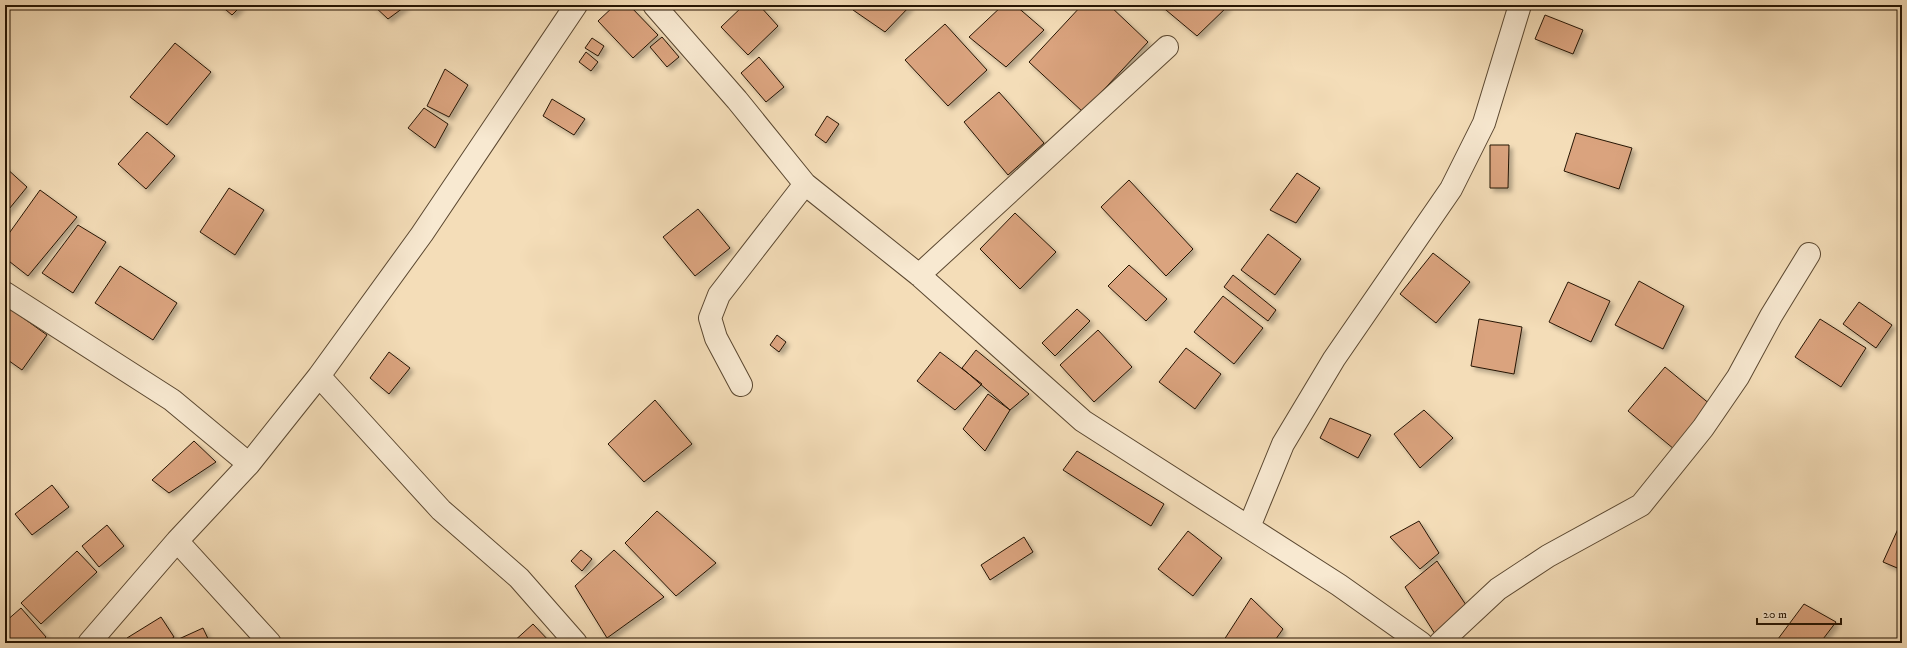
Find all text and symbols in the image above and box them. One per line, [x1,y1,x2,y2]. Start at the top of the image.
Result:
scale bar [1757,600,1841,626]
text: 20 m [1763,607,1787,622]

